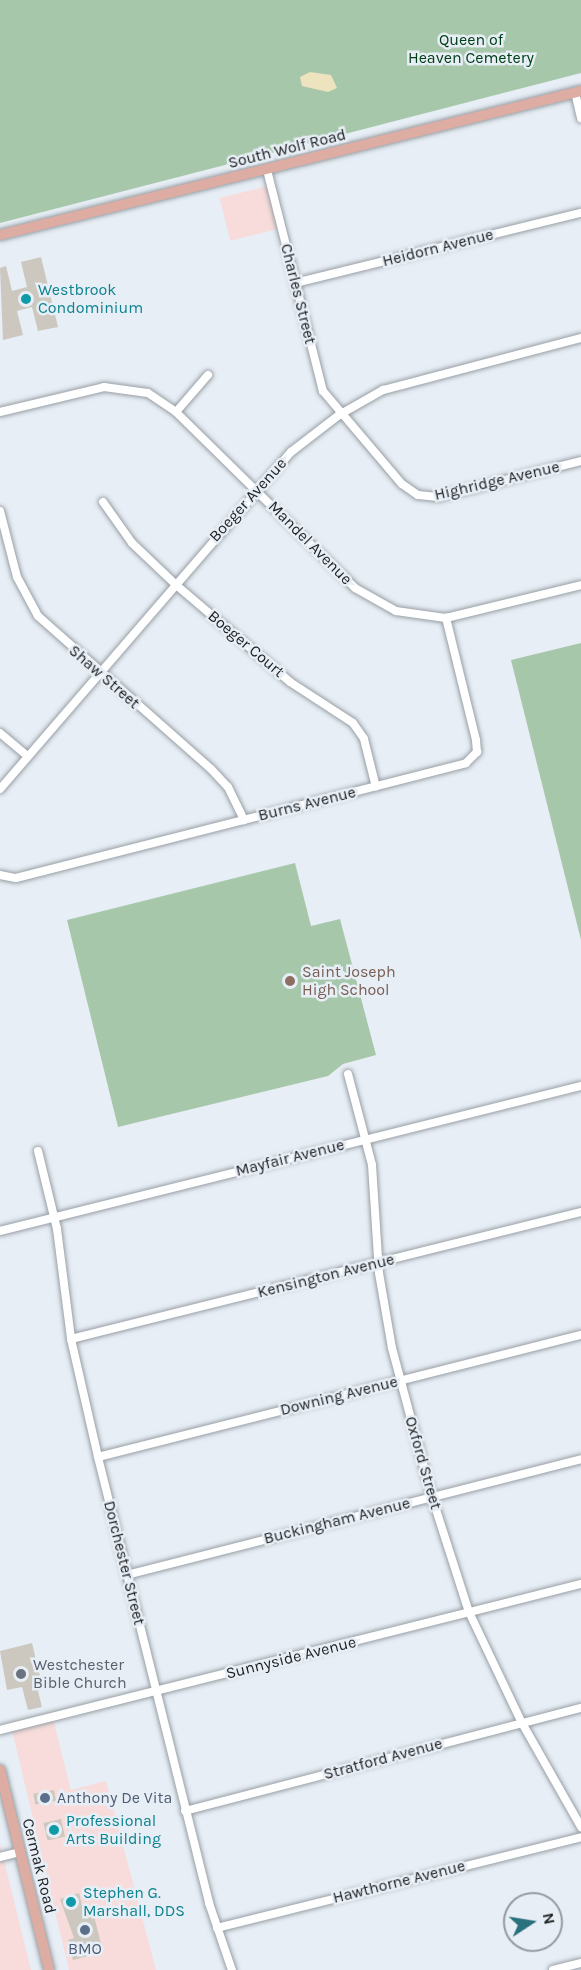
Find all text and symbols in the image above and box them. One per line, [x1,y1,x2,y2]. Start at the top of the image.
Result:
park label: Queen of Heaven Cemetery [408,30,534,68]
street label: South Wolf Road [226,125,348,173]
street label: Heidorn Avenue [380,225,496,271]
street label: Charles Street [276,242,320,346]
place label: Westbrook Condominium [38,280,143,318]
marker: Westbrook Condominium [19,292,33,306]
street label: Boeger Avenue [205,454,291,546]
street label: Highridge Avenue [433,457,561,505]
street label: Mandel Avenue [264,497,356,589]
street label: Boeger Court [204,607,288,681]
street label: Shaw Street [65,641,143,713]
street label: Burns Avenue [256,783,358,825]
place label: Saint Joseph High School [302,962,396,1000]
marker: Saint Joseph High School [283,974,297,988]
street label: Mayfair Avenue [234,1135,346,1181]
street label: Kensington Avenue [256,1250,396,1302]
street label: Downing Avenue [278,1372,400,1420]
street label: Oxford Street [401,1414,445,1512]
street label: Buckingham Avenue [262,1494,412,1548]
street label: Dorchester Street [99,1499,149,1627]
street label: Sunnyside Avenue [224,1633,358,1683]
place label: Westchester Bible Church [33,1655,127,1693]
marker: Westchester Bible Church [14,1667,28,1681]
street label: Stratford Avenue [321,1734,445,1784]
place label: Anthony De Vita [57,1788,172,1808]
marker: Anthony De Vita [38,1791,52,1805]
place label: Professional Arts Building [66,1811,161,1849]
street label: Cermak Road [18,1817,60,1915]
marker: Professional Arts Building [47,1823,61,1837]
street label: Hawthorne Avenue [331,1856,467,1908]
place label: Stephen G. Marshall, DDS [83,1883,185,1921]
north arrow [503,1892,563,1952]
marker: Stephen G. Marshall, DDS [64,1895,78,1909]
text: N [539,1911,560,1926]
marker: BMO [78,1923,92,1937]
place label: BMO [68,1939,102,1959]

